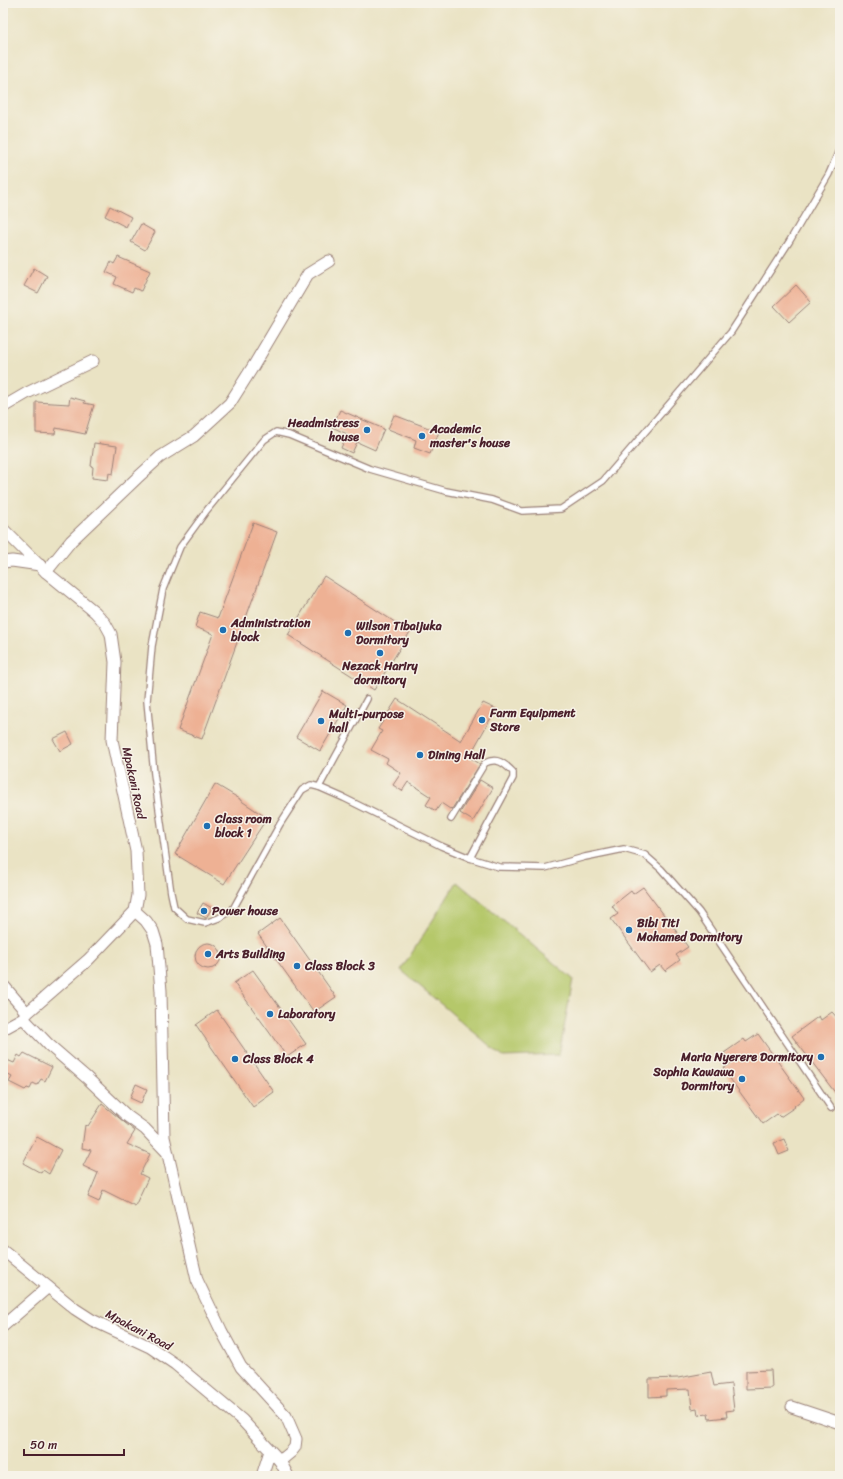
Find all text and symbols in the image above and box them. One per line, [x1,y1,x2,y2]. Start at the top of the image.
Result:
place label: Headmistress house [287,412,359,448]
place label: Academic master's house [429,418,511,454]
marker: Headmistress house [362,425,372,435]
marker: Academic master's house [417,431,427,441]
place label: Administration block [230,612,311,648]
place label: Wilson Tibaijuka Dormitory [356,615,442,651]
marker: Administration block [218,625,228,635]
marker: Wilson Tibaijuka Dormitory [343,628,353,638]
marker: Nezack Hariry dormitory [375,648,385,658]
place label: Nezack Hariry dormitory [341,655,419,691]
place label: Farm Equipment Store [489,702,576,738]
place label: Multi-purpose hall [328,703,405,739]
marker: Farm Equipment Store [477,715,487,725]
marker: Multi-purpose hall [316,716,326,726]
place label: Dining Hall [428,744,486,766]
street label: Mpakani Road [116,745,153,823]
marker: Dining Hall [415,750,425,760]
place label: Class room block 1 [214,808,272,844]
marker: Class room block 1 [202,821,212,831]
place label: Power house [212,900,279,922]
marker: Power house [199,906,209,916]
place label: Bibi Titi Mohamed Dormitory [636,912,743,948]
marker: Bibi Titi Mohamed Dormitory [624,925,634,935]
place label: Arts Building [215,943,286,965]
marker: Arts Building [203,949,213,959]
place label: Class Block 3 [304,955,375,977]
marker: Class Block 3 [292,961,302,971]
place label: Laboratory [278,1003,336,1025]
marker: Laboratory [265,1009,275,1019]
place label: Maria Nyerere Dormitory [680,1046,814,1068]
place label: Class Block 4 [242,1048,314,1070]
marker: Maria Nyerere Dormitory [816,1052,826,1062]
marker: Class Block 4 [230,1054,240,1064]
place label: Sophia Kawawa Dormitory [652,1061,735,1097]
marker: Sophia Kawawa Dormitory [737,1074,747,1084]
street label: Mpakani Road [102,1303,178,1358]
scale bar [24,1431,124,1457]
text: 50 m [30,1434,57,1456]

